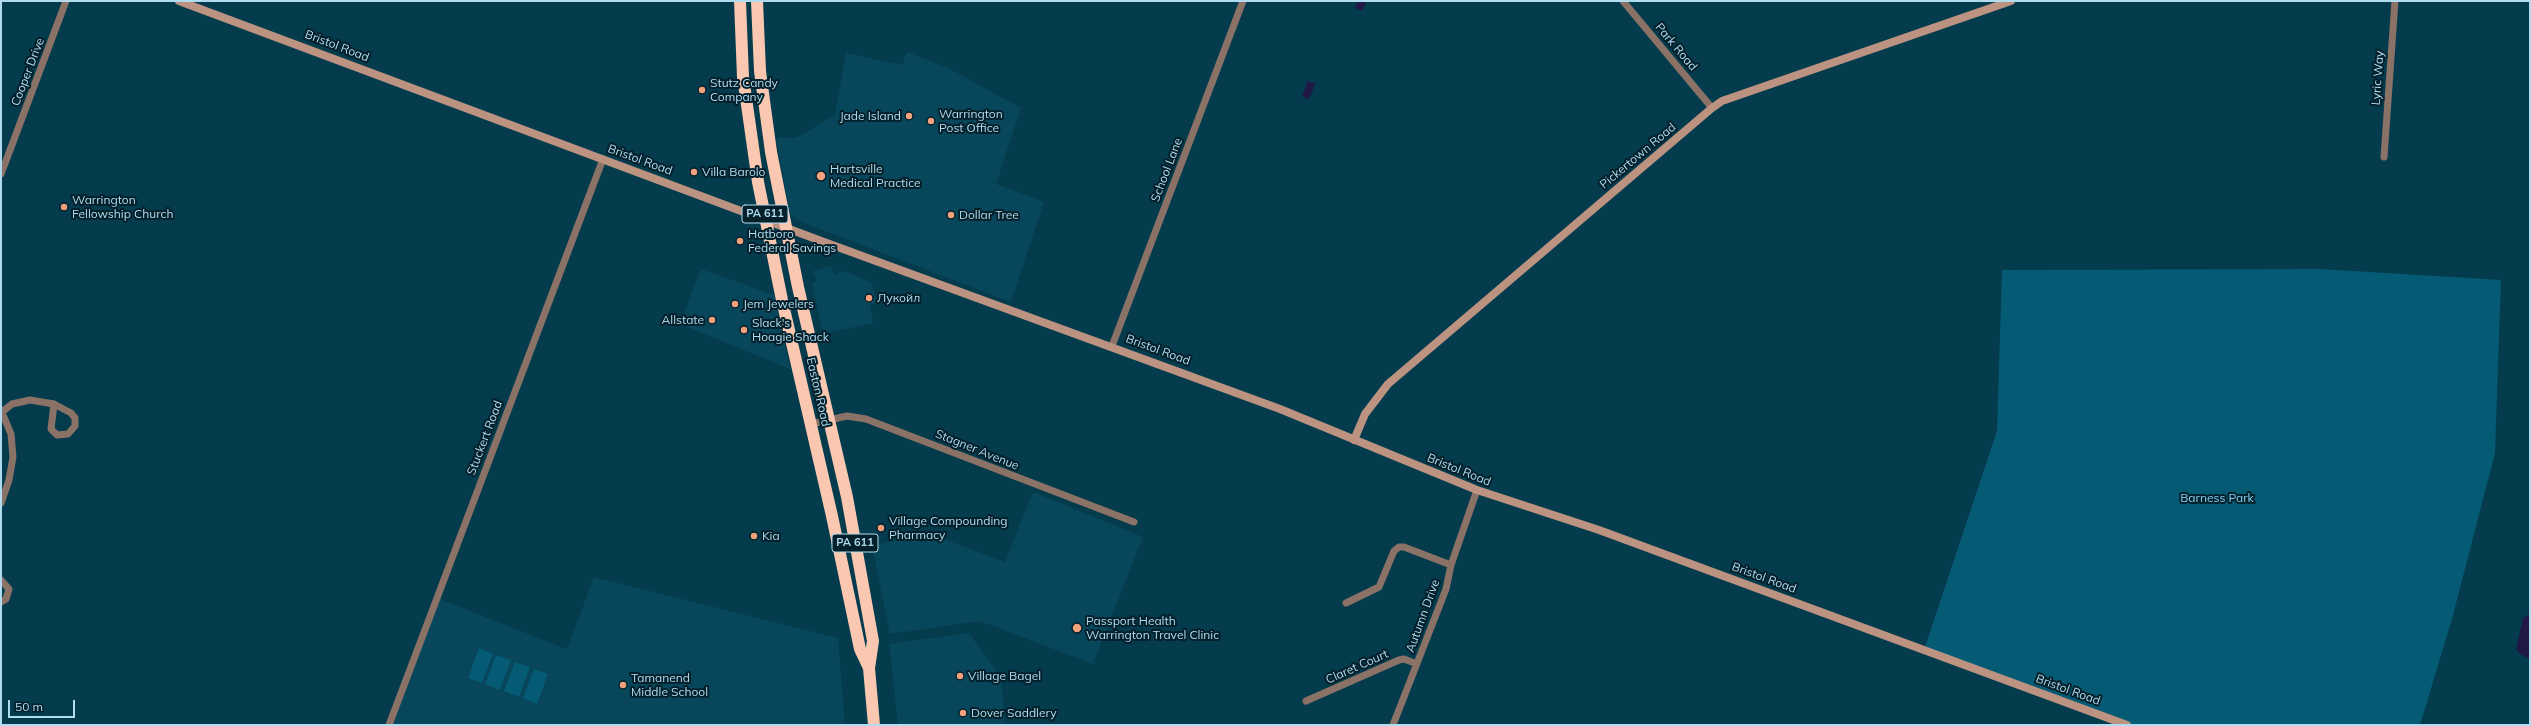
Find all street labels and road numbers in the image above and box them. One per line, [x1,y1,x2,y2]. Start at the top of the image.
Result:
street label: Park Road [1652,20,1700,74]
street label: Bristol Road [303,27,371,65]
street label: Cooper Drive [8,36,48,108]
street label: Lyric Way [2369,50,2387,106]
street label: Pickertown Road [1597,120,1679,192]
street label: School Lane [1148,136,1186,204]
street label: Bristol Road [606,142,674,178]
road number: PA 611 [742,205,788,223]
street label: Bristol Road [1124,332,1192,368]
street label: Easton Road [803,356,833,428]
street label: Stuckert Road [464,399,506,477]
street label: Stagner Avenue [933,427,1021,473]
street label: Bristol Road [1425,451,1493,489]
road number: PA 611 [832,534,878,552]
street label: Bristol Road [1730,560,1798,596]
street label: Autumn Drive [1403,578,1443,654]
street label: Claret Court [1324,647,1390,687]
street label: Bristol Road [2034,672,2102,708]

